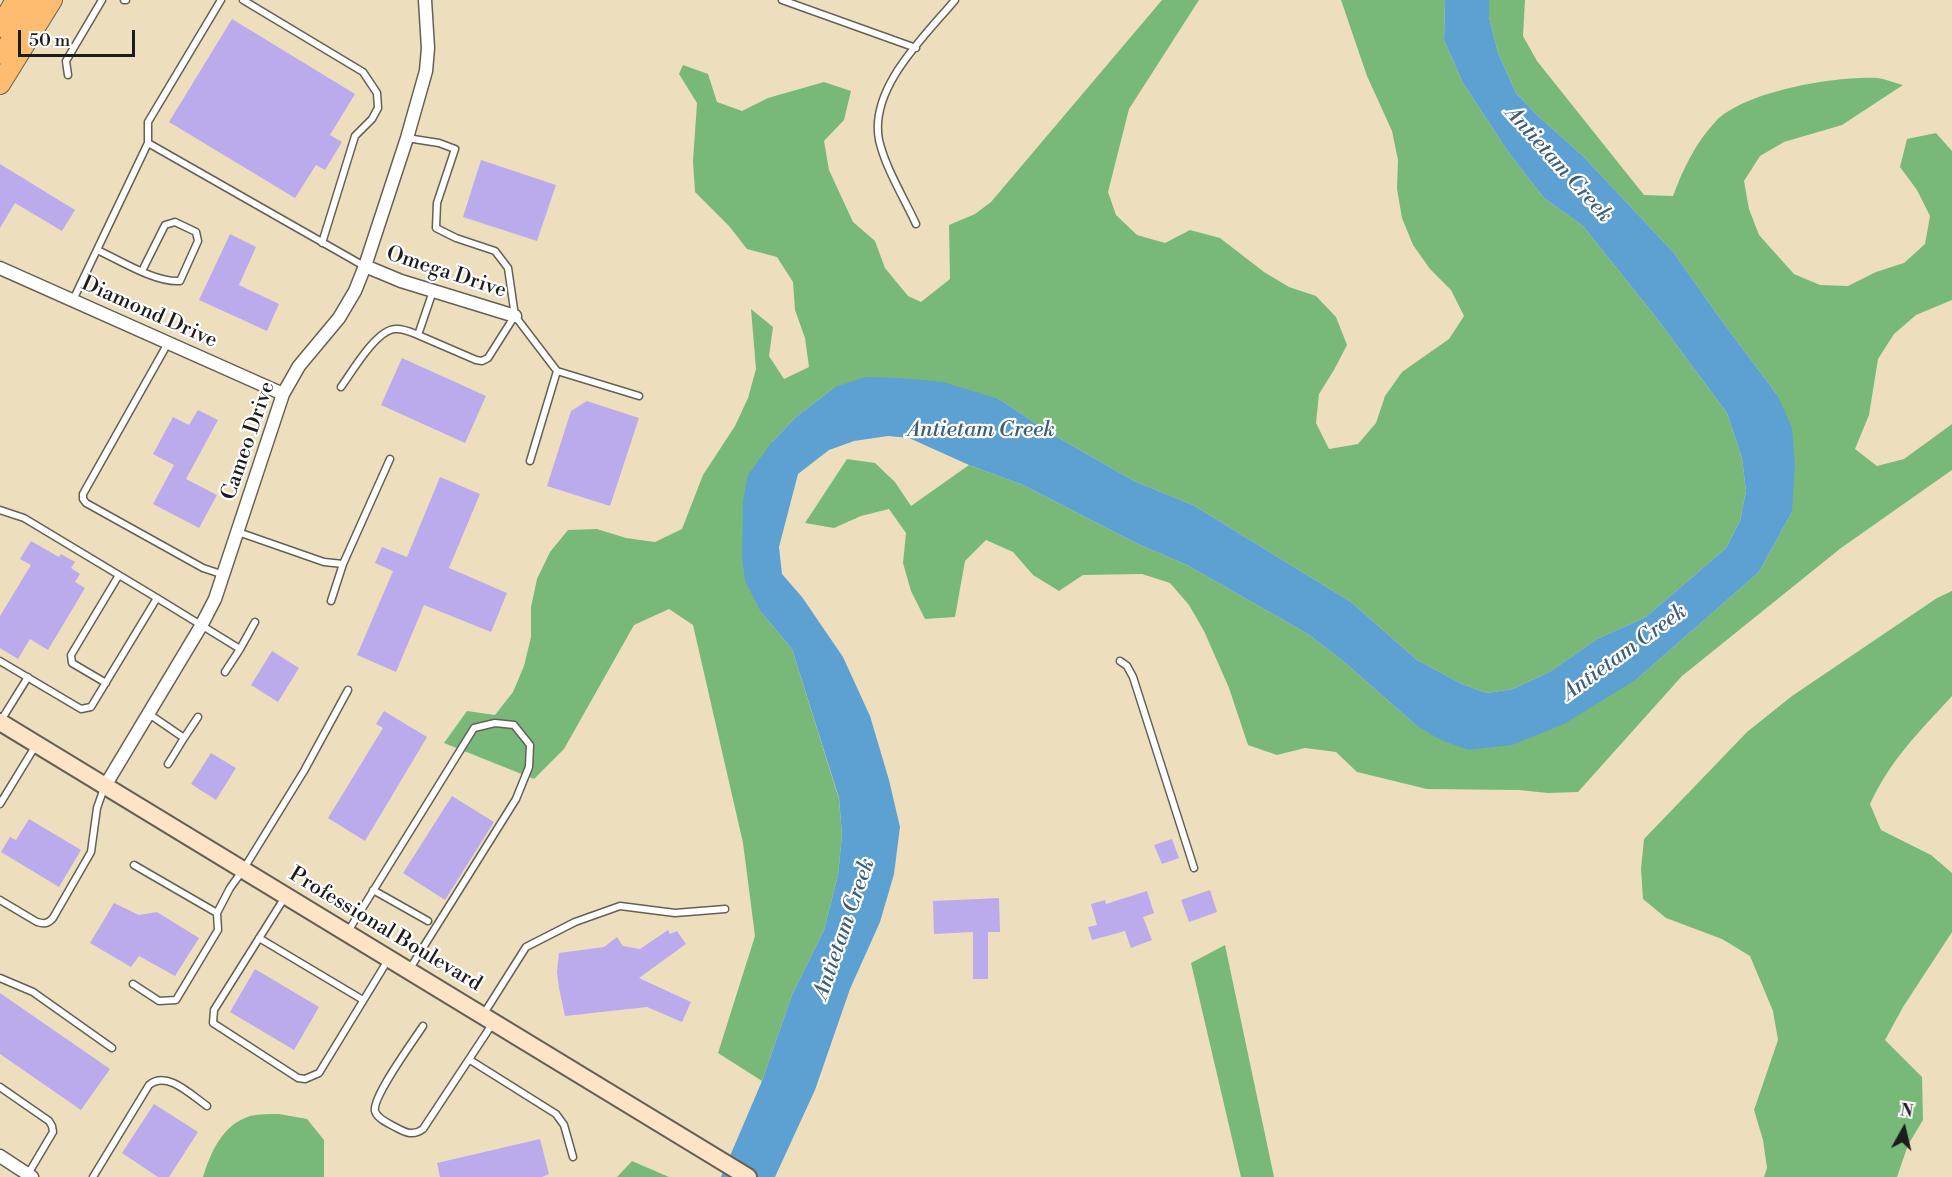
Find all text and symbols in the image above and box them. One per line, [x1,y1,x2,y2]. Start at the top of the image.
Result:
scale bar [21,18,138,56]
text: 50 m [29,29,70,52]
water label: Antietam Creek [1499,101,1617,229]
street label: Omega Drive [383,242,509,304]
street label: Diamond Drive [77,272,221,354]
street label: Cameo Drive [217,378,281,504]
water label: Antietam Creek [907,418,1055,444]
water label: Antietam Creek [1558,599,1692,707]
water label: Antietam Creek [809,855,881,1003]
street label: Professional Boulevard [284,862,486,998]
north arrow [1874,1099,1934,1159]
text: N [1899,1100,1914,1122]

